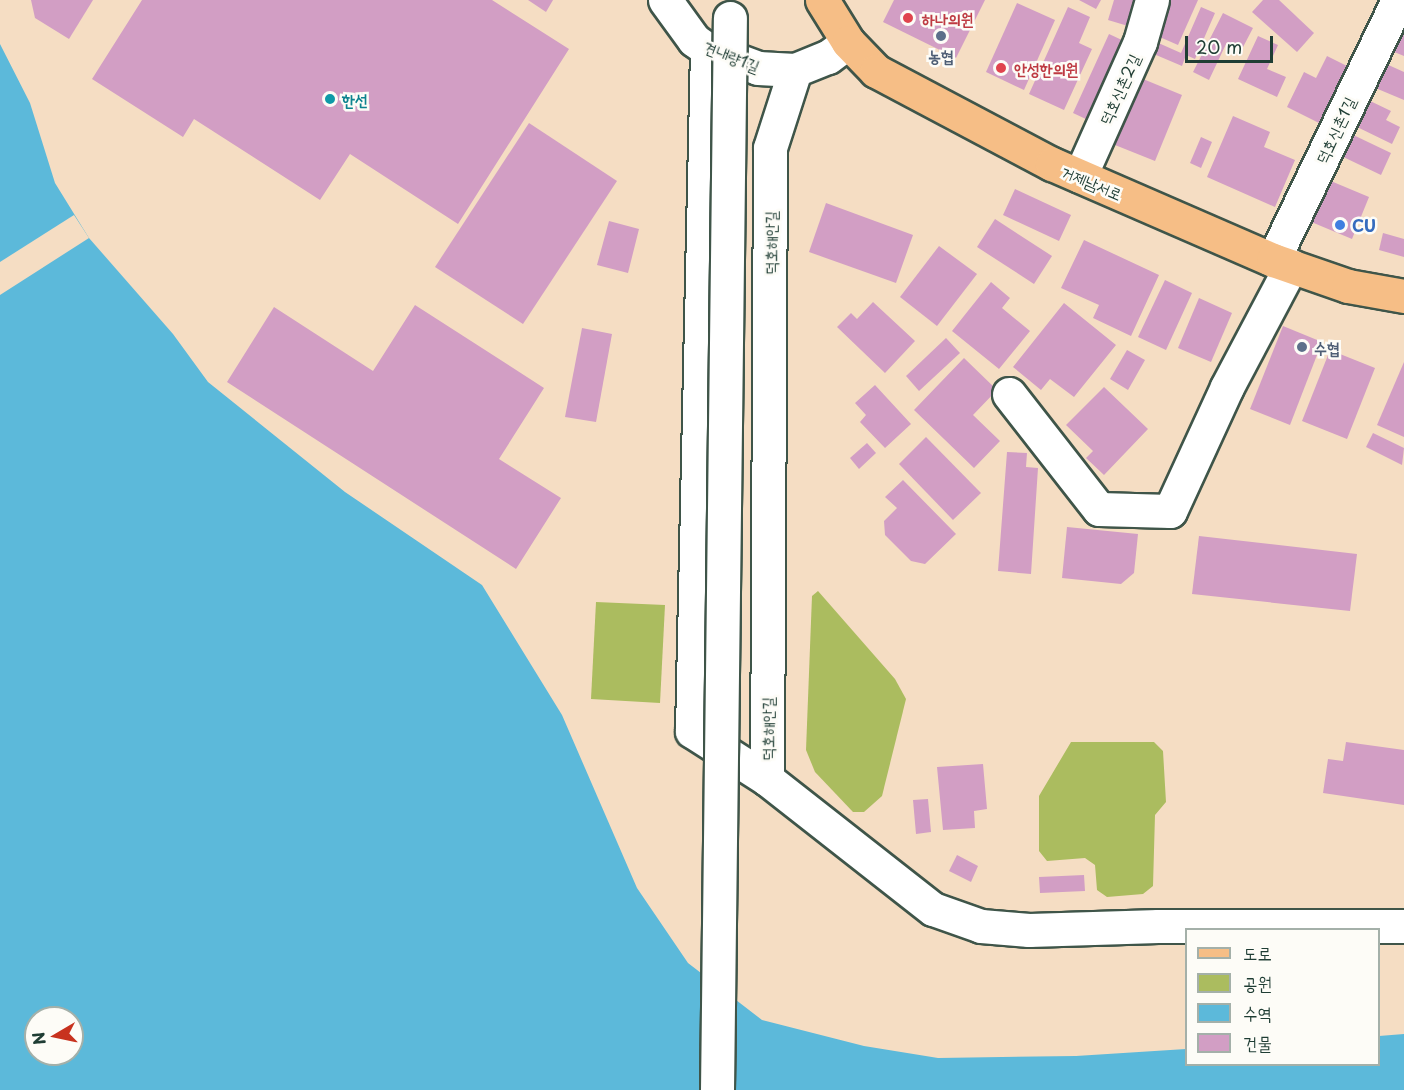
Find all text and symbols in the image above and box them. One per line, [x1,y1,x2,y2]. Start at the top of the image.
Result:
place label: 하나의원 [922,8,974,28]
marker: 하나의원 [899,9,917,27]
scale bar [1188,24,1276,62]
marker: 농협 [934,29,948,43]
text: 20 m [1196,33,1242,60]
street label: 견내량1길 [701,37,763,75]
place label: 농협 [928,45,954,65]
street label: 덕호신촌2길 [1095,51,1143,127]
place label: 안성한의원 [1014,58,1078,78]
marker: 안성한의원 [992,59,1010,77]
place label: 한선 [342,89,368,109]
marker: 한선 [323,92,337,106]
street label: 덕호신촌1길 [1311,94,1359,166]
street label: 거제남서로 [1059,161,1125,203]
street label: 덕호해안길 [760,211,780,275]
place label: CU [1352,215,1376,235]
marker: CU [1333,218,1347,232]
place label: 수협 [1314,337,1340,357]
marker: 수협 [1295,340,1309,354]
street label: 덕호해안길 [757,697,777,761]
legend [1185,928,1380,1066]
text: 도로 [1243,939,1272,966]
text: 공원 [1243,969,1272,996]
text: 수역 [1243,999,1272,1026]
north arrow [24,1006,84,1066]
text: 건물 [1243,1029,1272,1056]
text: N [25,1030,51,1047]

